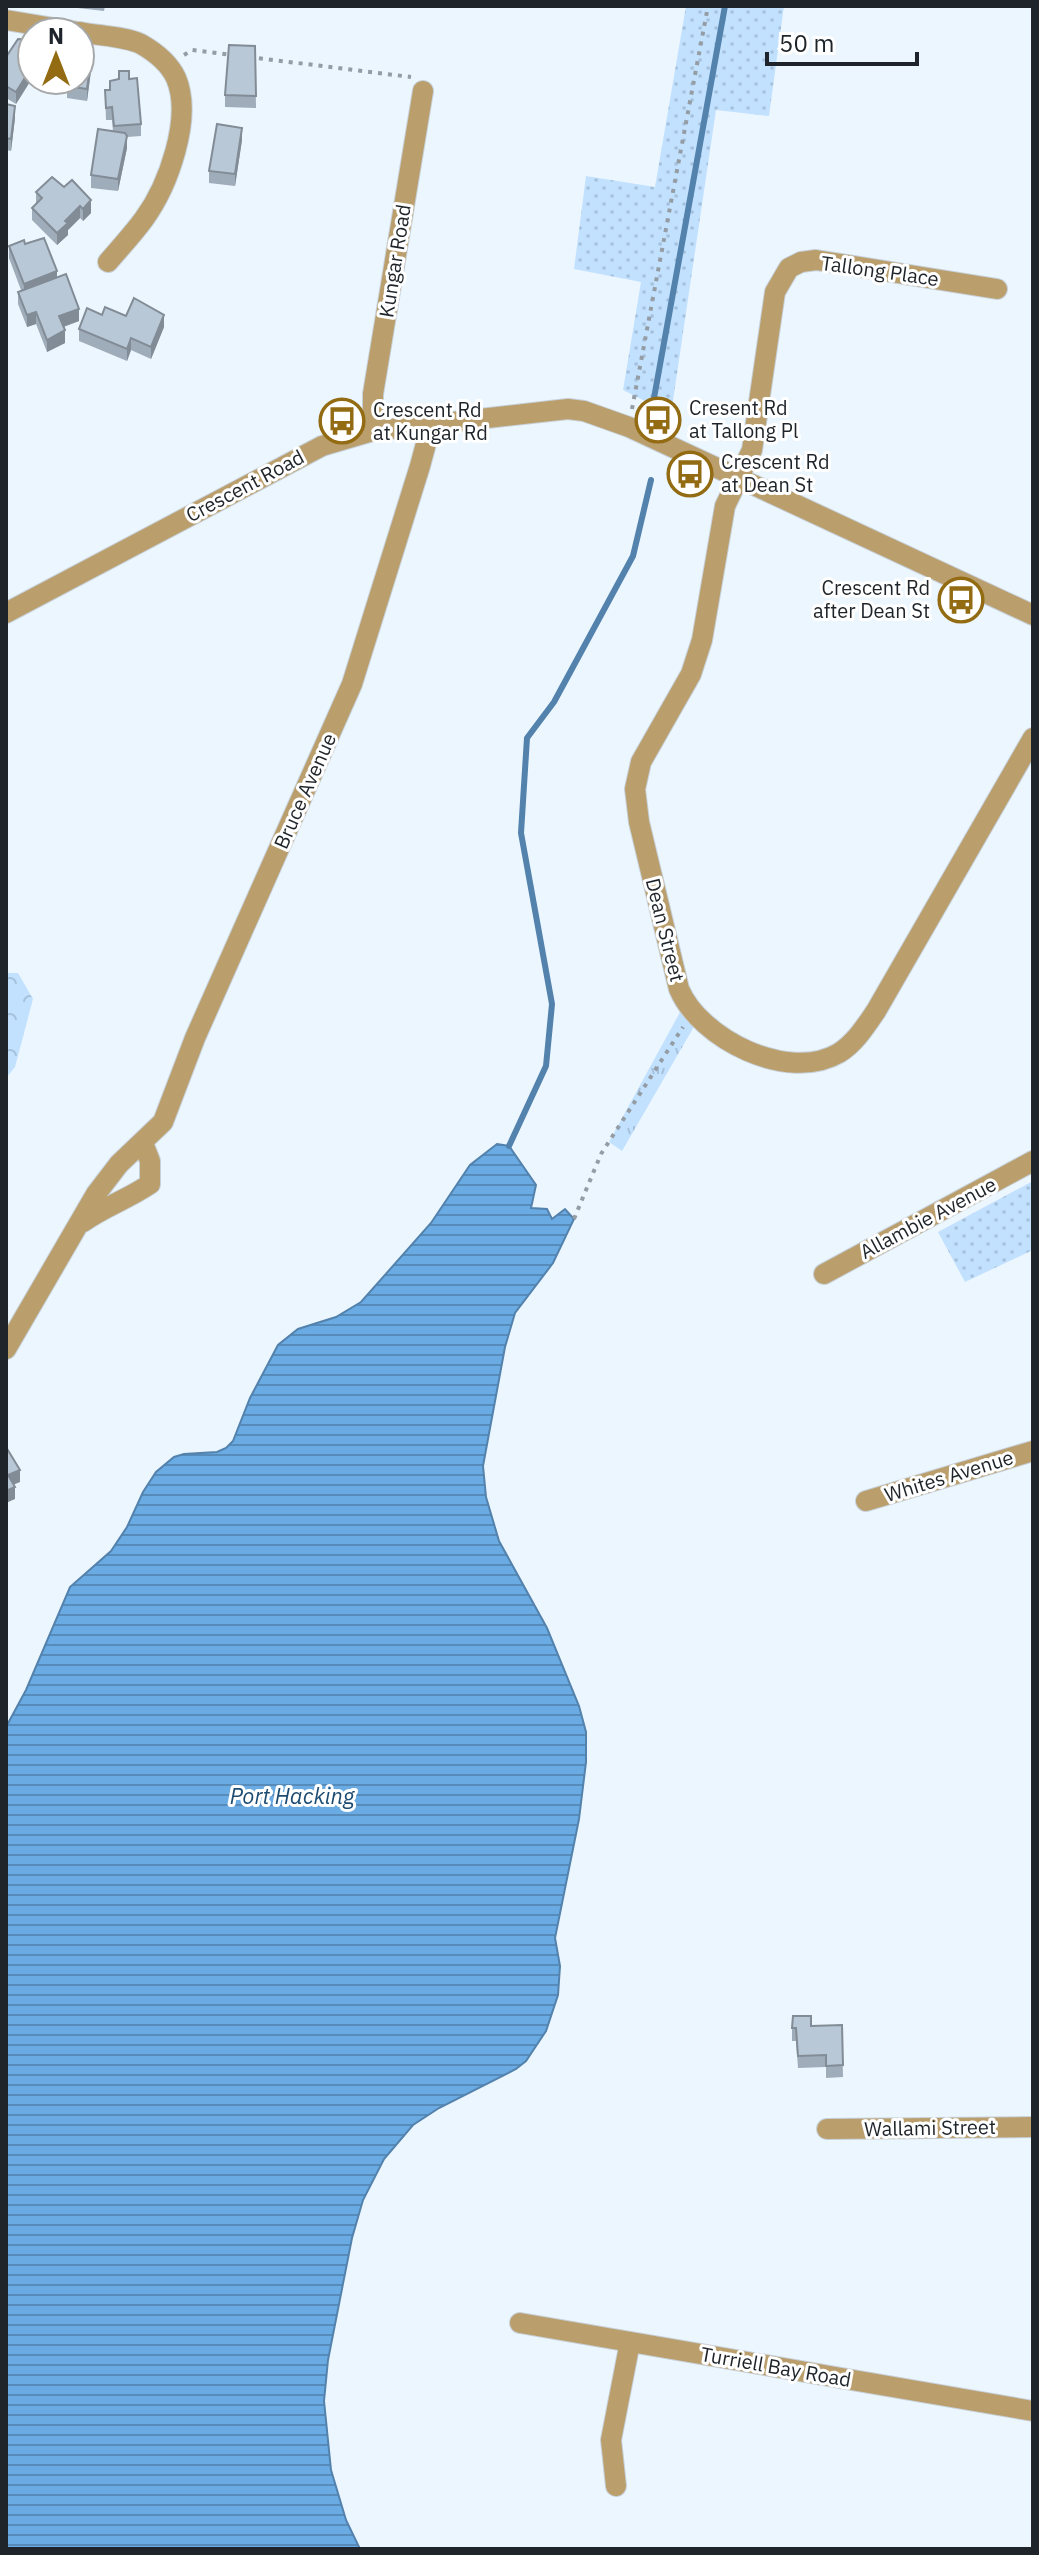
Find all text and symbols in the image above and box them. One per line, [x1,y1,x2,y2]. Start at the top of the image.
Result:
north arrow [16,16,96,96]
scale bar [767,16,917,66]
text: N [48,21,64,50]
text: 50 m [779,27,834,59]
street label: Kungar Road [372,202,417,320]
street label: Tallong Place [820,249,941,292]
place label: Cresent Rd at Tallong Pl [689,394,798,444]
place label: Crescent Rd at Kungar Rd [373,396,488,446]
bus stop icon: Cresent Rd at Tallong Pl [634,396,682,444]
bus stop icon: Crescent Rd at Kungar Rd [318,397,366,445]
street label: Crescent Road [181,443,309,528]
place label: Crescent Rd at Dean St [721,448,830,498]
bus stop icon: Crescent Rd at Dean St [666,450,714,498]
place label: Crescent Rd after Dean St [813,574,930,624]
bus stop icon: Crescent Rd after Dean St [937,576,985,624]
street label: Bruce Avenue [267,729,342,853]
street label: Dean Street [640,875,691,985]
street label: Allambie Avenue [855,1170,1001,1265]
street label: Whites Avenue [881,1443,1017,1508]
water label: Port Hacking [230,1781,355,1810]
street label: Wallami Street [864,2113,996,2142]
street label: Turriell Bay Road [699,2340,853,2393]

